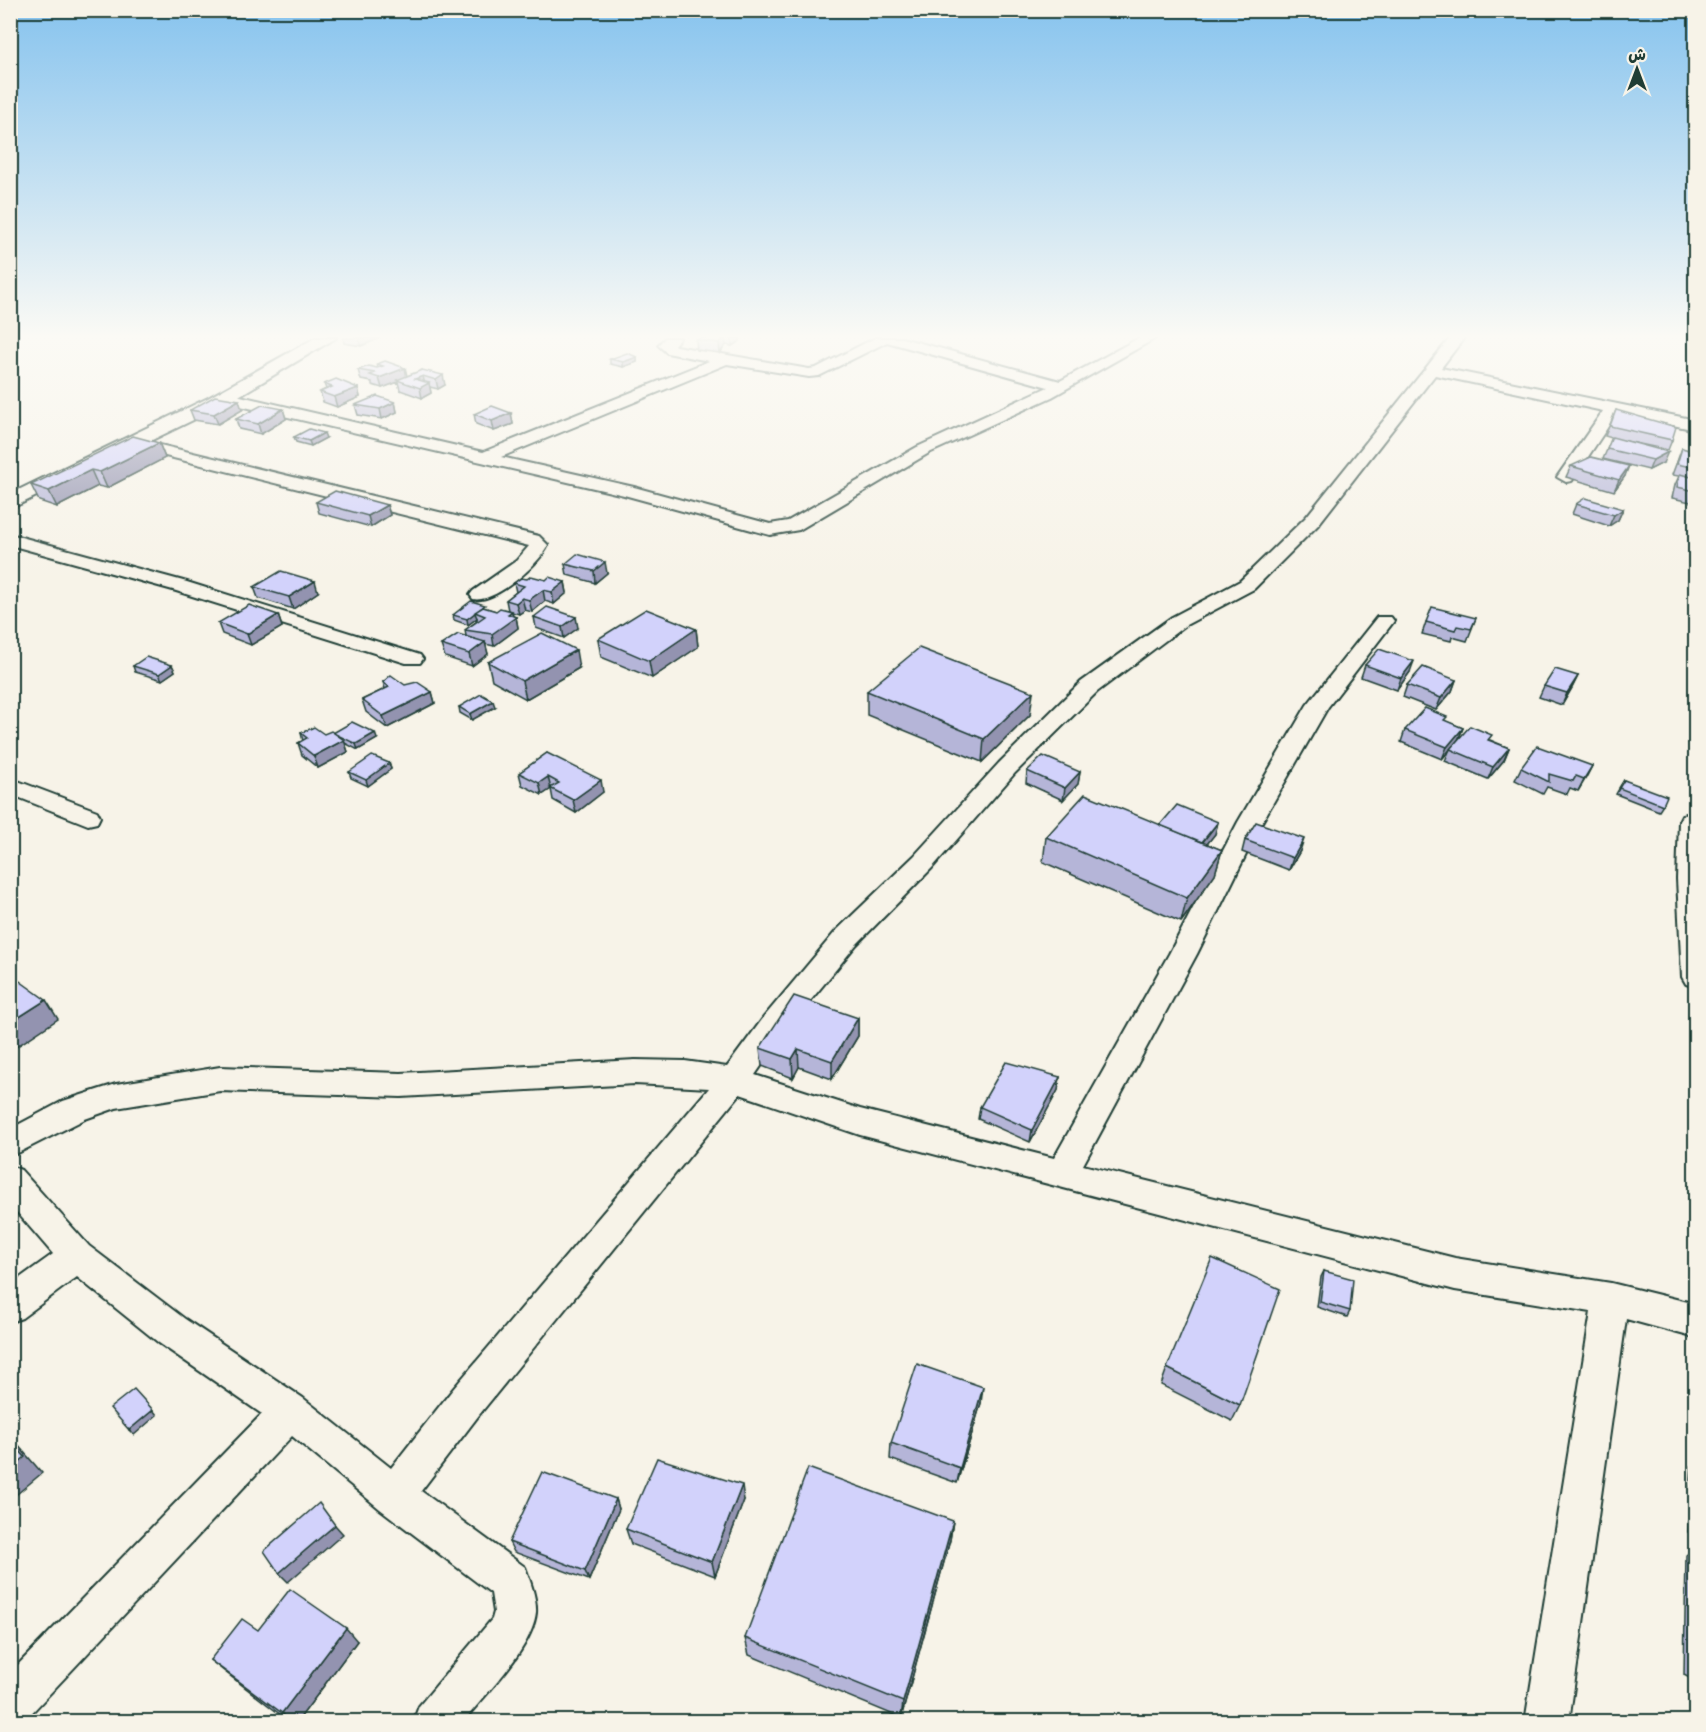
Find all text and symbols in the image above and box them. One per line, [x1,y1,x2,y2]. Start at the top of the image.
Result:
north arrow [1607,39,1667,99]
text: ش [1628,44,1646,65]

